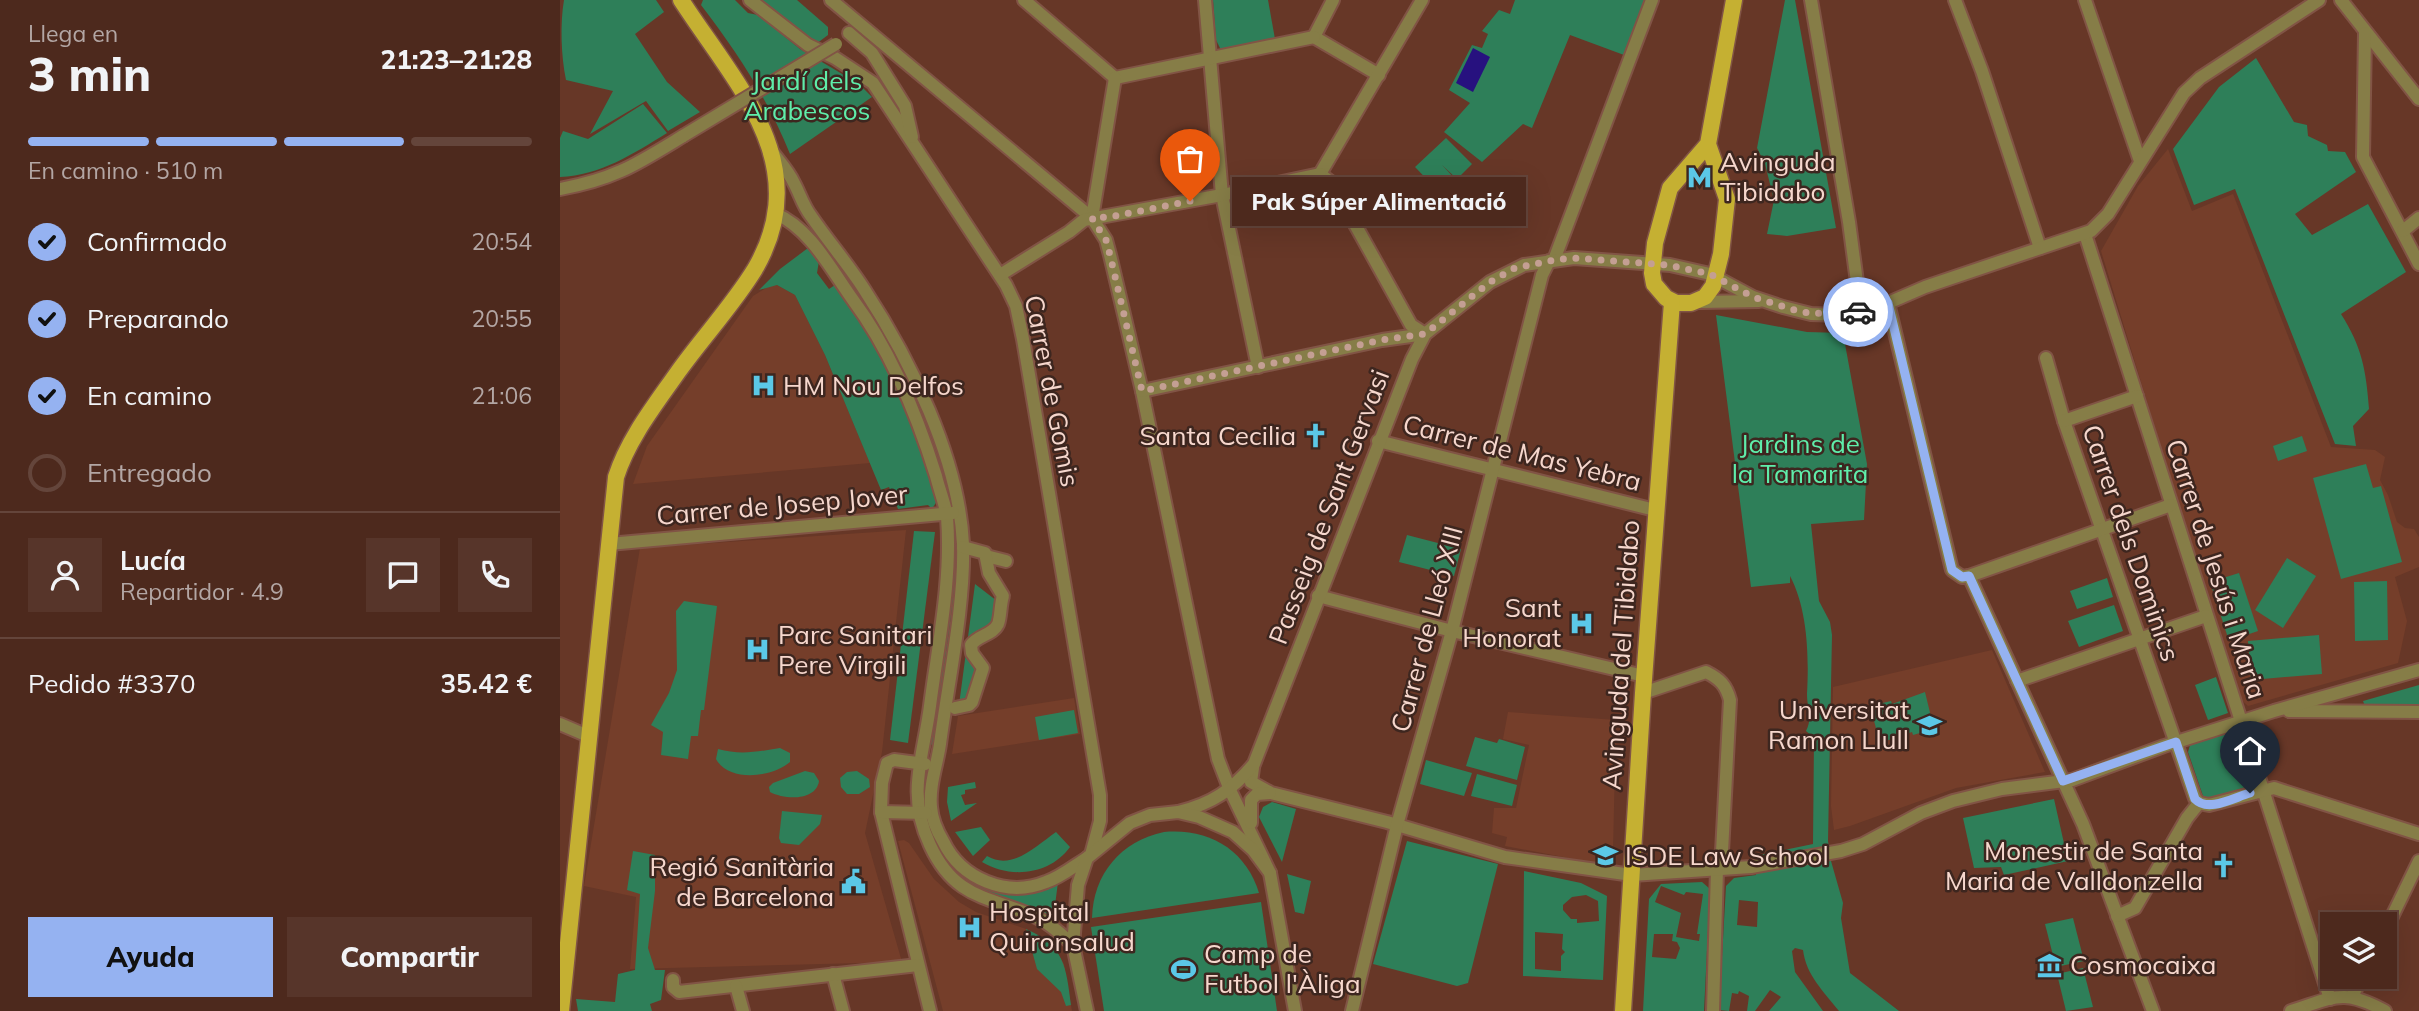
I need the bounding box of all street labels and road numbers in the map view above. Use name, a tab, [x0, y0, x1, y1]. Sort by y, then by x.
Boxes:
street label: Carrer de Gomis	[1018, 292, 1087, 489]
street label: Passeig de Sant Gervasi	[1261, 365, 1396, 649]
street label: Carrer de Mas Yebra	[1399, 407, 1645, 498]
street label: Carrer dels Dominics	[2075, 420, 2187, 666]
street label: Carrer de Jesús i Maria	[2159, 435, 2274, 703]
street label: Carrer de Josep Jover	[655, 477, 909, 532]
street label: Avinguda del Tibidabo	[1595, 519, 1646, 791]
street label: Carrer de Lleó XIII	[1383, 522, 1470, 735]

